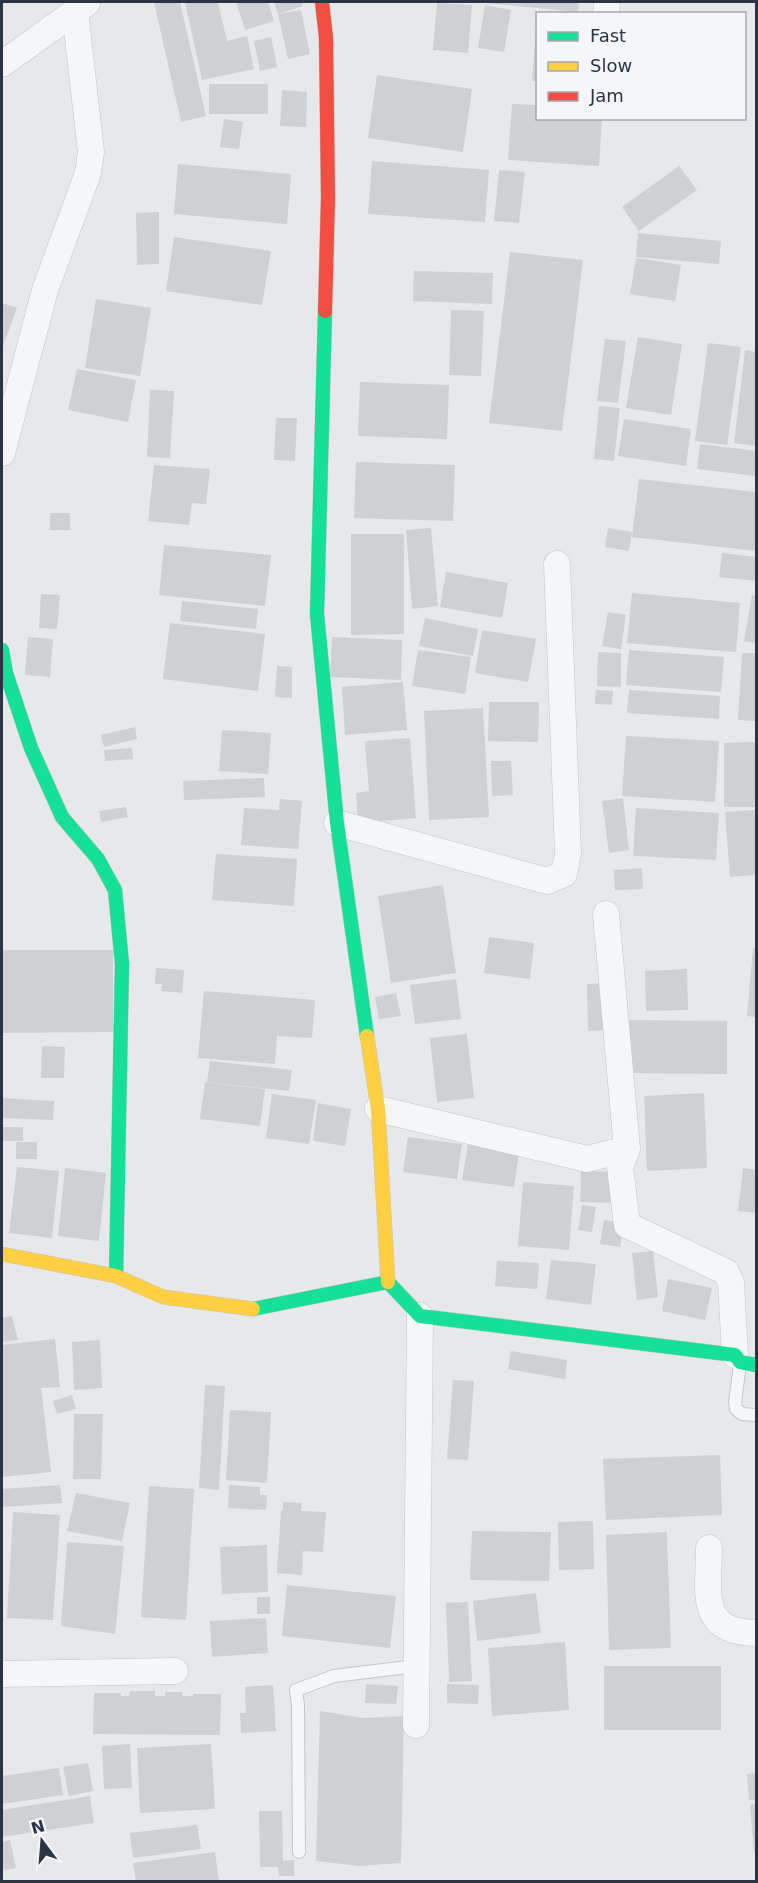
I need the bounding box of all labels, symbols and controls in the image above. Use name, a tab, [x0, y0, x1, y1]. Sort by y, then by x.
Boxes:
legend	[536, 12, 746, 120]
text: Fast	[590, 25, 626, 46]
text: Slow	[590, 55, 632, 76]
text: Jam	[589, 85, 624, 106]
north arrow	[12, 1811, 72, 1871]
text: N	[29, 1816, 47, 1838]

